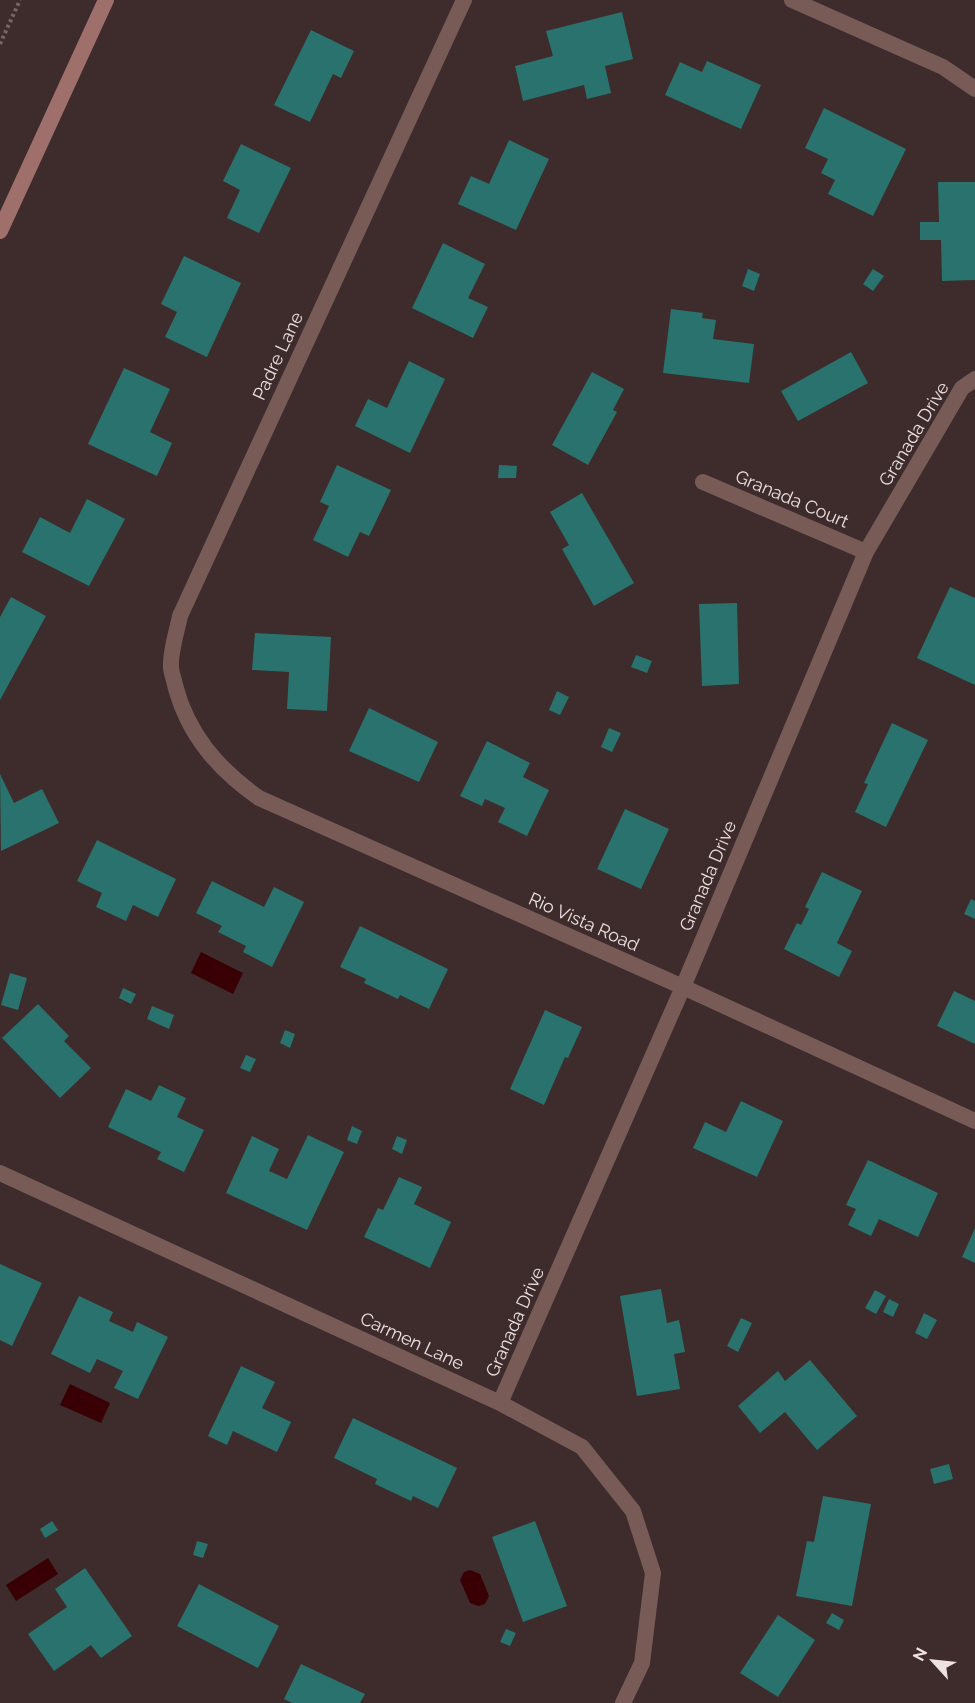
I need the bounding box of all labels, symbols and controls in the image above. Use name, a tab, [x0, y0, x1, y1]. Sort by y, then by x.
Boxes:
street label: Padre Lane	[248, 308, 307, 403]
street label: Granada Drive	[874, 377, 953, 490]
street label: Granada Court	[732, 465, 852, 532]
street label: Granada Drive	[675, 817, 740, 934]
street label: Rio Vista Road	[526, 888, 643, 955]
street label: Granada Drive	[481, 1263, 548, 1380]
street label: Carmen Lane	[357, 1307, 468, 1374]
north arrow	[903, 1631, 963, 1691]
text: N	[909, 1645, 931, 1664]

